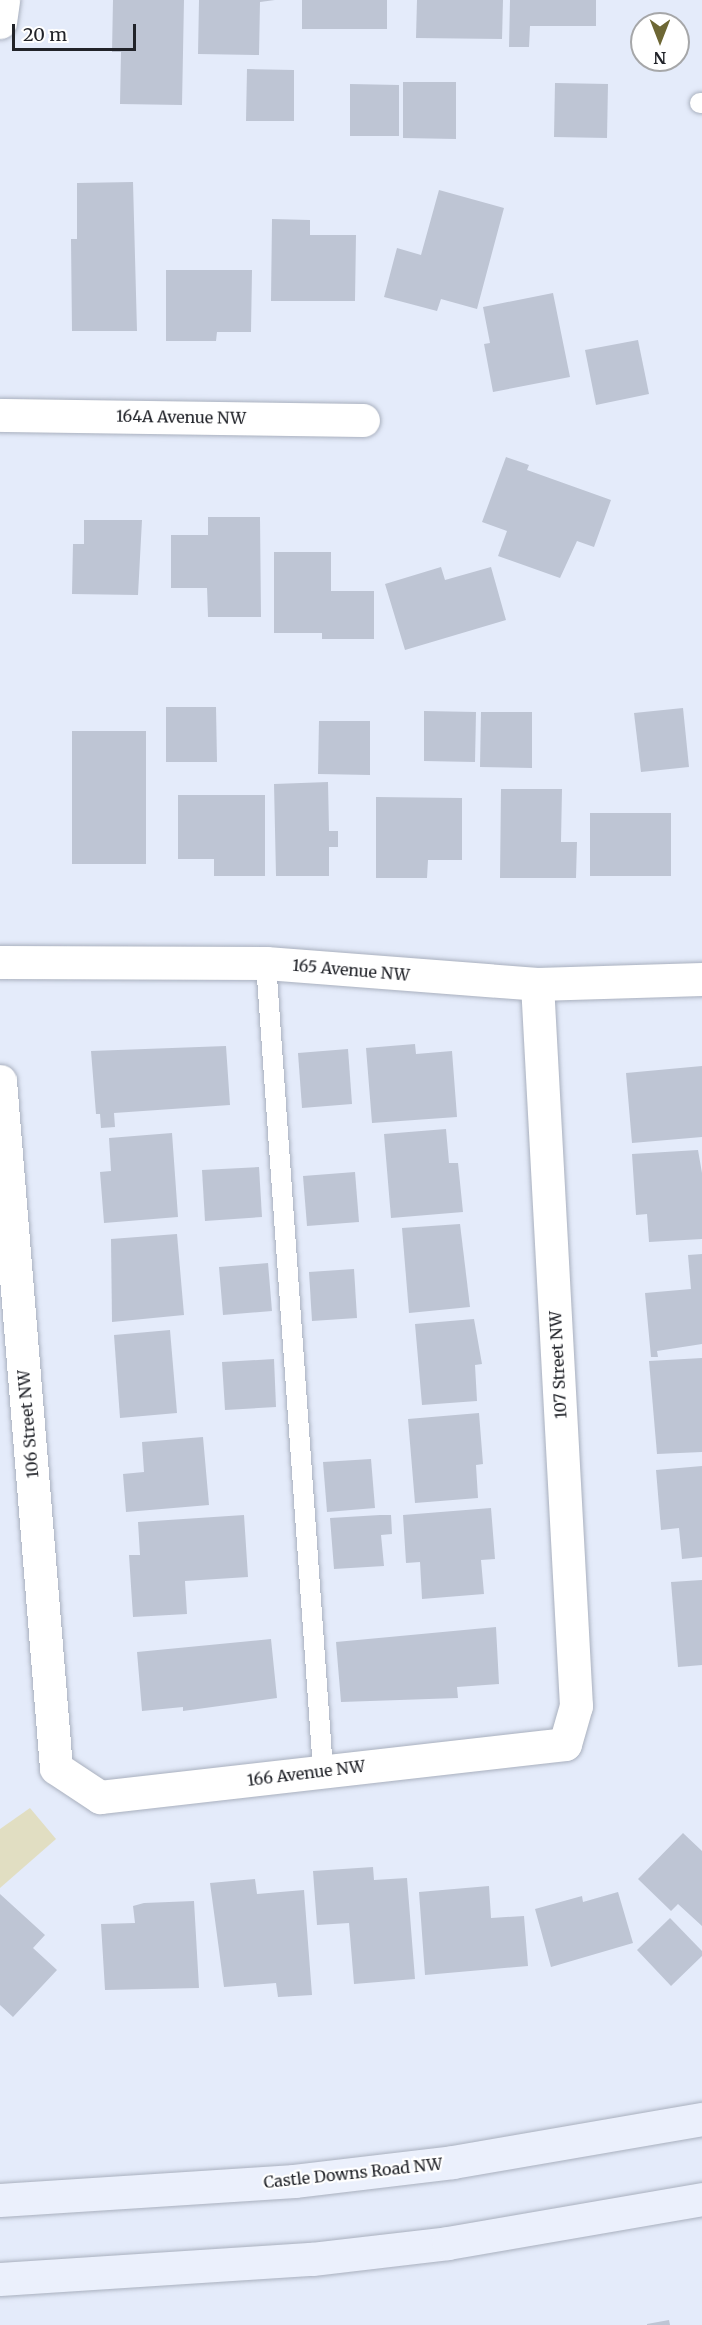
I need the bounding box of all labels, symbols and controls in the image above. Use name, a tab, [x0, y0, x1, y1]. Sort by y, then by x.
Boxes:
scale bar	[15, 12, 140, 50]
north arrow	[630, 12, 690, 72]
text: 20 m	[23, 23, 67, 46]
text: N	[654, 48, 666, 68]
street label: 164A Avenue NW	[116, 406, 246, 428]
street label: 165 Avenue NW	[292, 955, 410, 985]
street label: 107 Street NW	[546, 1311, 570, 1419]
street label: 106 Street NW	[14, 1369, 42, 1479]
street label: 166 Avenue NW	[246, 1756, 366, 1790]
street label: Castle Downs Road NW	[263, 2154, 443, 2192]

